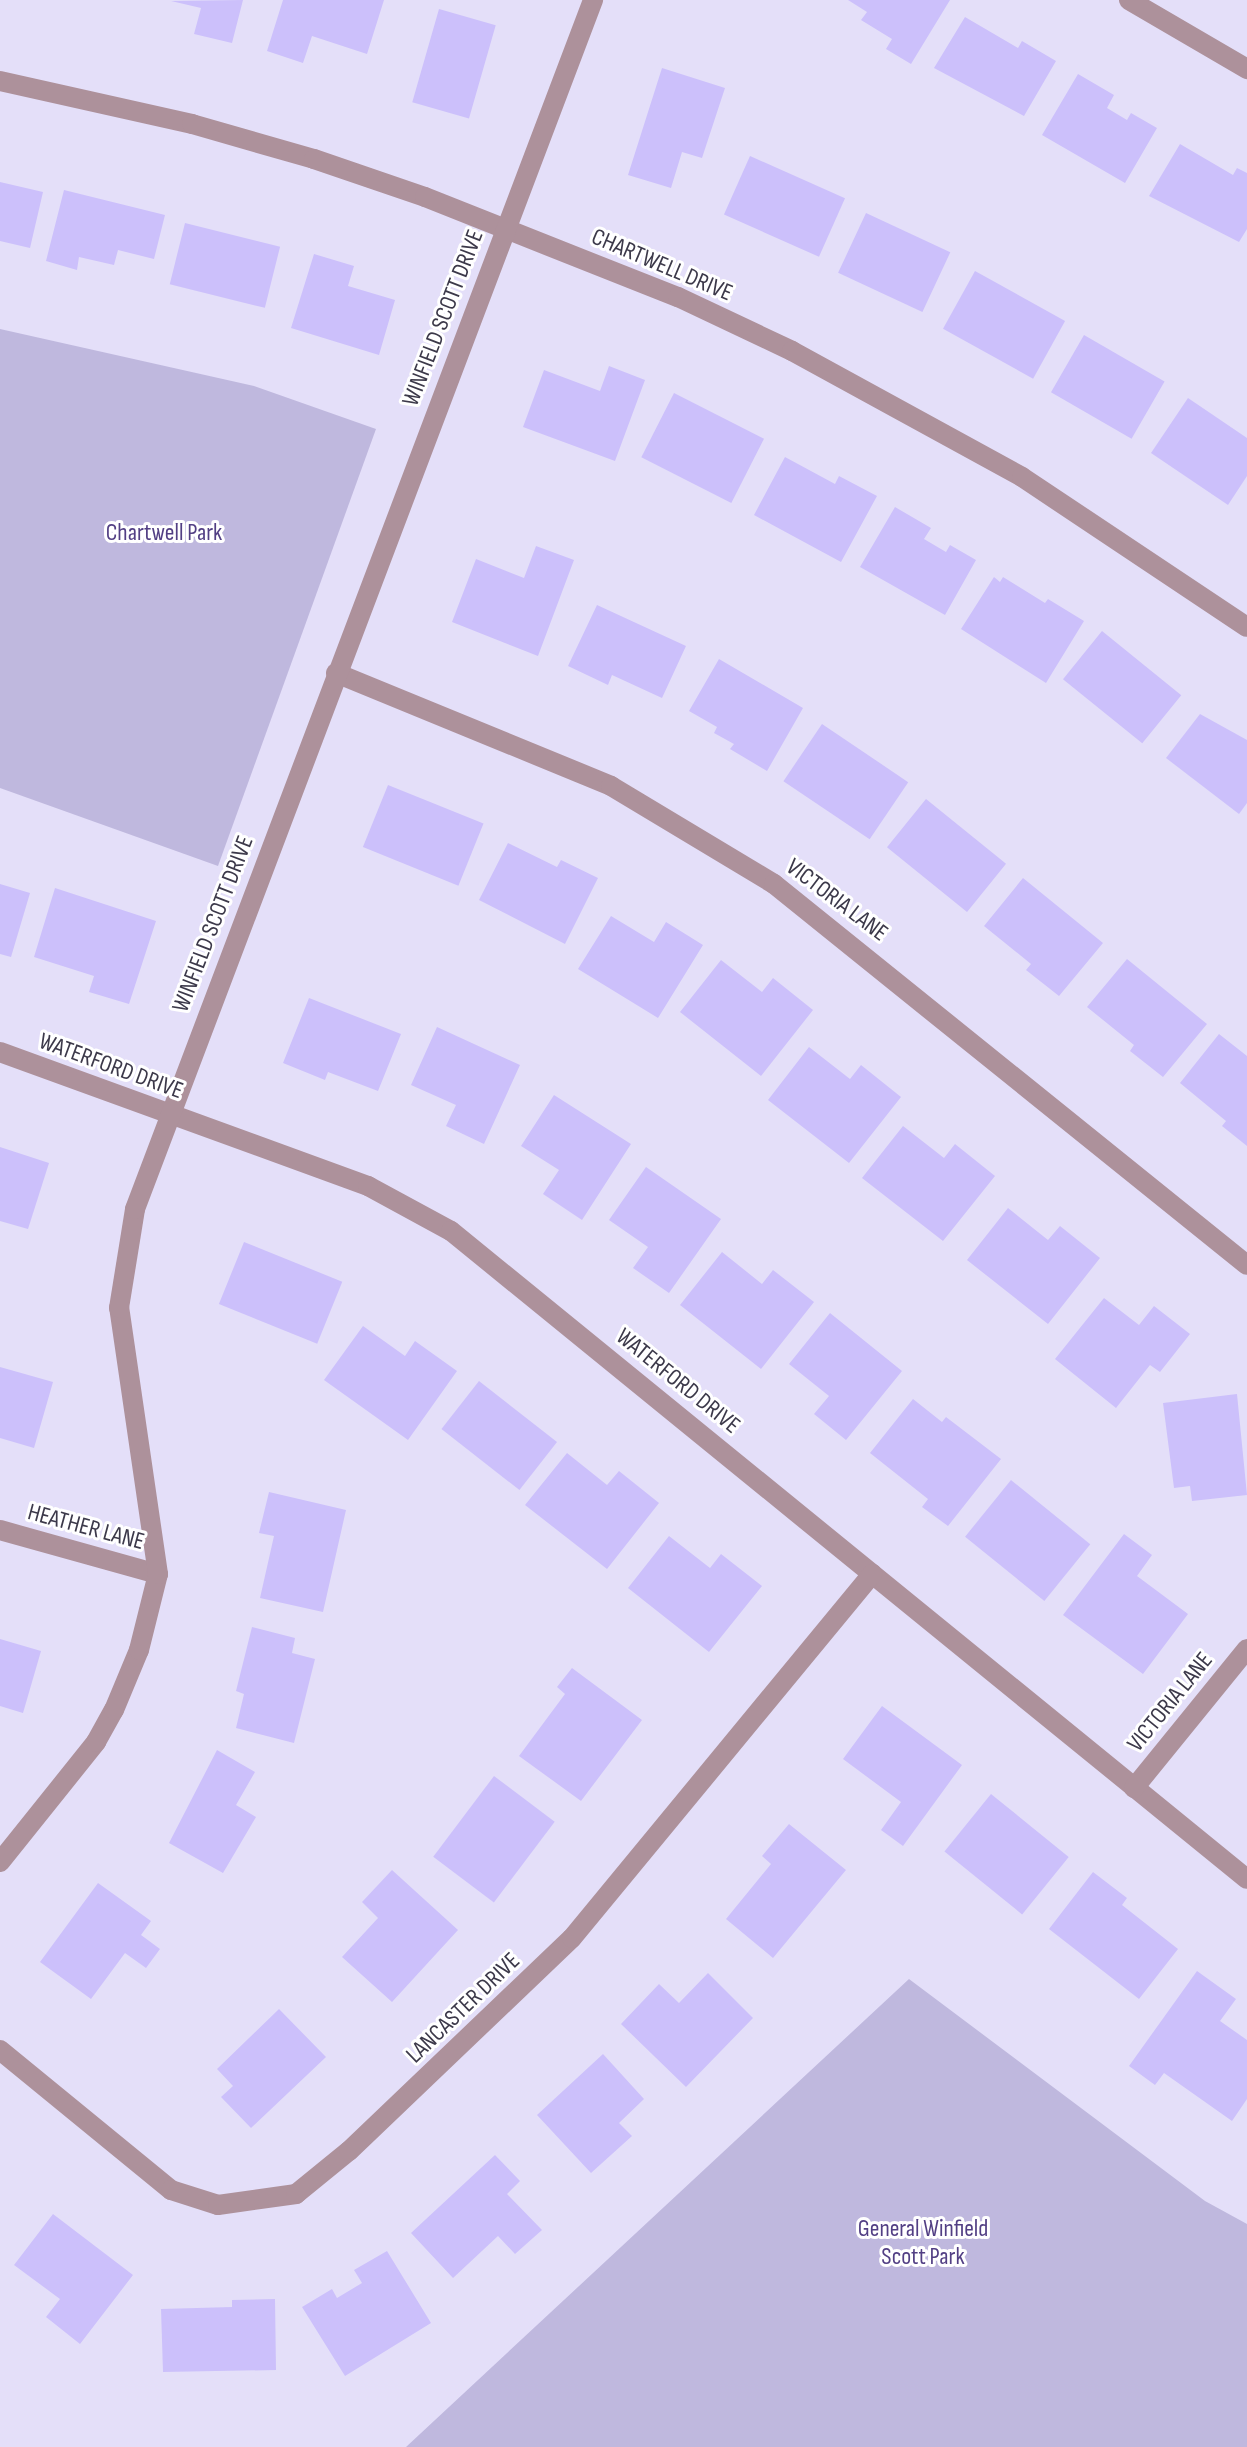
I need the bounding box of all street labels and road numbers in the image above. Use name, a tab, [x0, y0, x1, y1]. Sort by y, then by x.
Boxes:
street label: CHARTWELL DRIVE	[587, 222, 737, 308]
street label: WINFIELD SCOTT DRIVE	[396, 226, 490, 410]
street label: WINFIELD SCOTT DRIVE	[166, 832, 260, 1016]
street label: VICTORIA LANE	[780, 852, 894, 948]
street label: WATERFORD DRIVE	[35, 1027, 187, 1105]
street label: WATERFORD DRIVE	[610, 1322, 746, 1440]
street label: HEATHER LANE	[25, 1498, 147, 1556]
street label: VICTORIA LANE	[1121, 1646, 1219, 1758]
street label: LANCASTER DRIVE	[400, 1947, 526, 2069]

